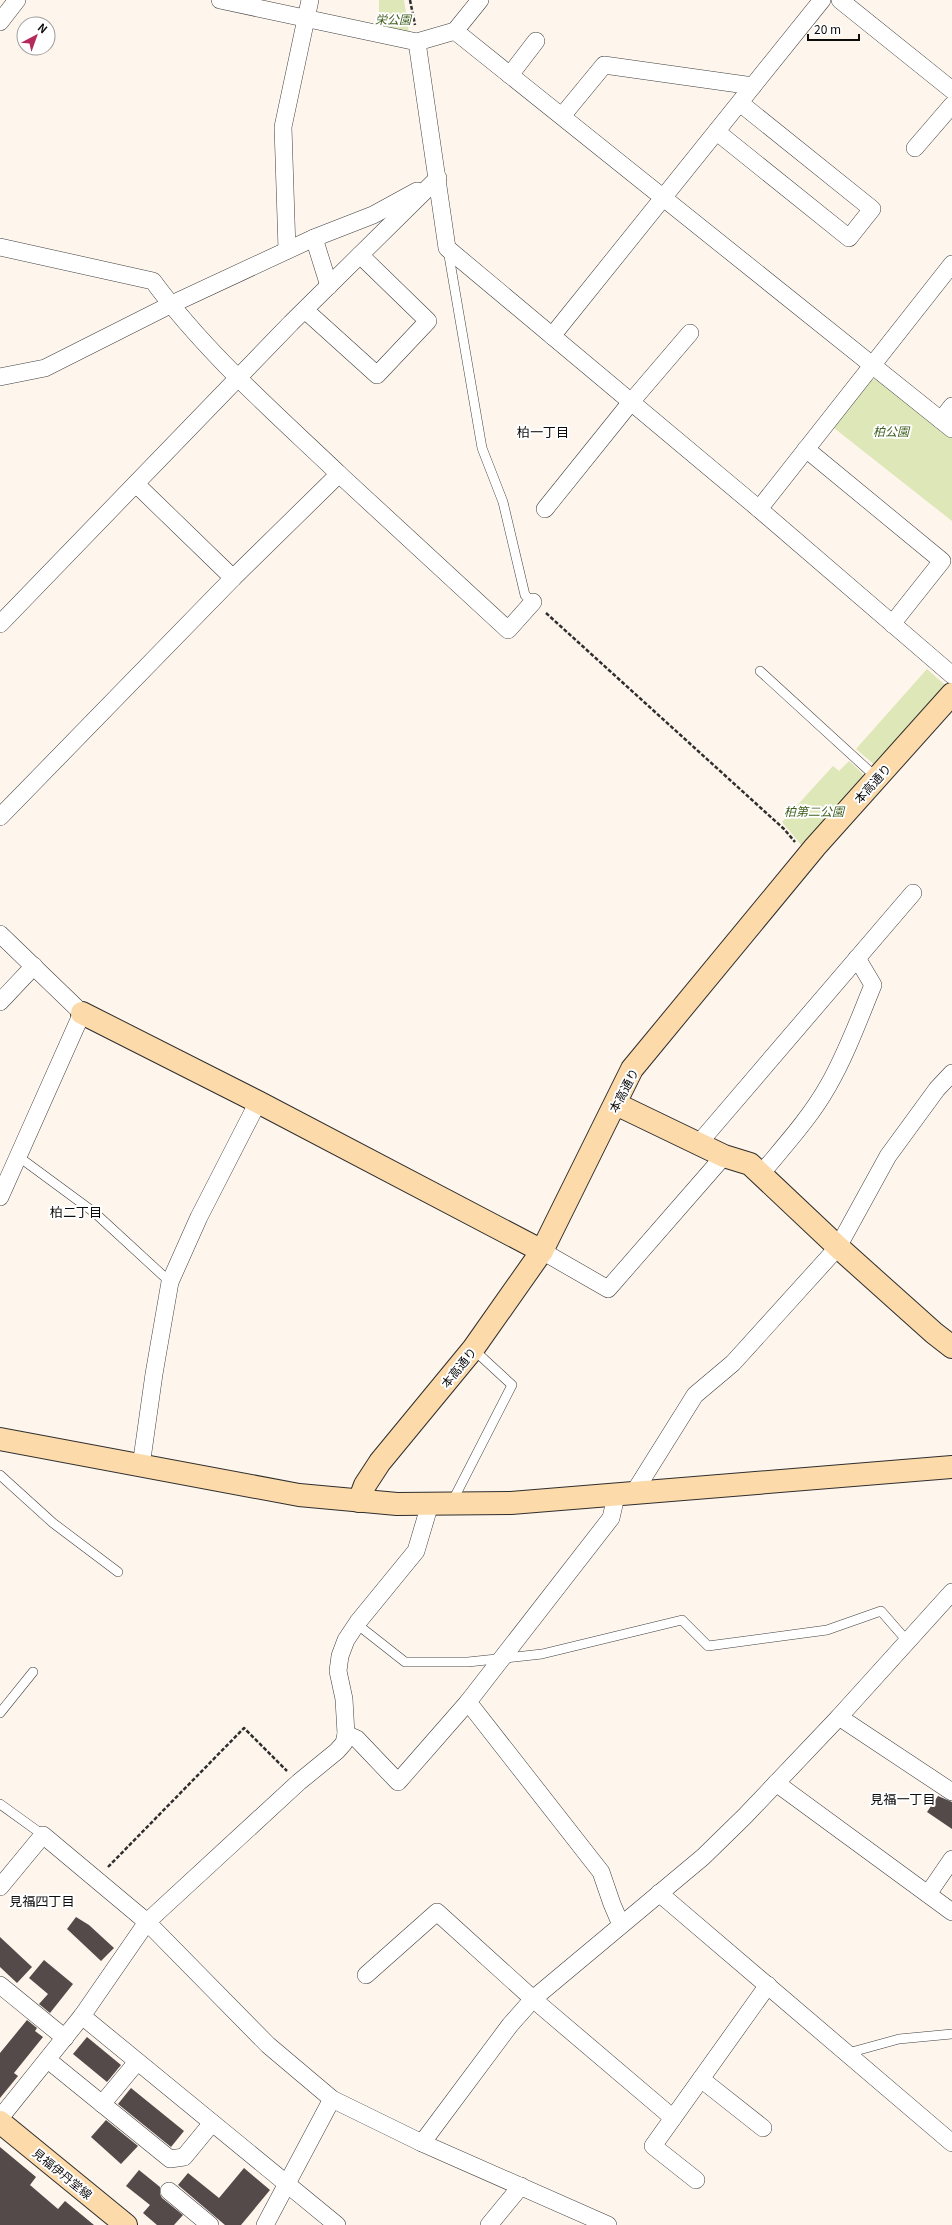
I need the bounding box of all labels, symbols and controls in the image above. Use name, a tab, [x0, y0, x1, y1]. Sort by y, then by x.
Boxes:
park label: 栄公園	[375, 10, 413, 27]
north arrow	[16, 16, 56, 56]
scale bar	[808, 16, 859, 42]
text: N	[35, 19, 52, 36]
text: 20 m	[814, 20, 841, 37]
district label: 柏一丁目	[517, 422, 569, 441]
park label: 柏公園	[873, 422, 911, 439]
street label: 本高通り	[850, 759, 894, 807]
park label: 柏第二公園	[784, 802, 846, 819]
street label: 本高通り	[604, 1065, 642, 1115]
district label: 柏二丁目	[50, 1202, 102, 1221]
street label: 本高通り	[436, 1343, 480, 1391]
district label: 見福一丁目	[870, 1789, 936, 1808]
district label: 見福四丁目	[9, 1891, 75, 1910]
street label: 見福伊丹堂線	[30, 2144, 96, 2202]

